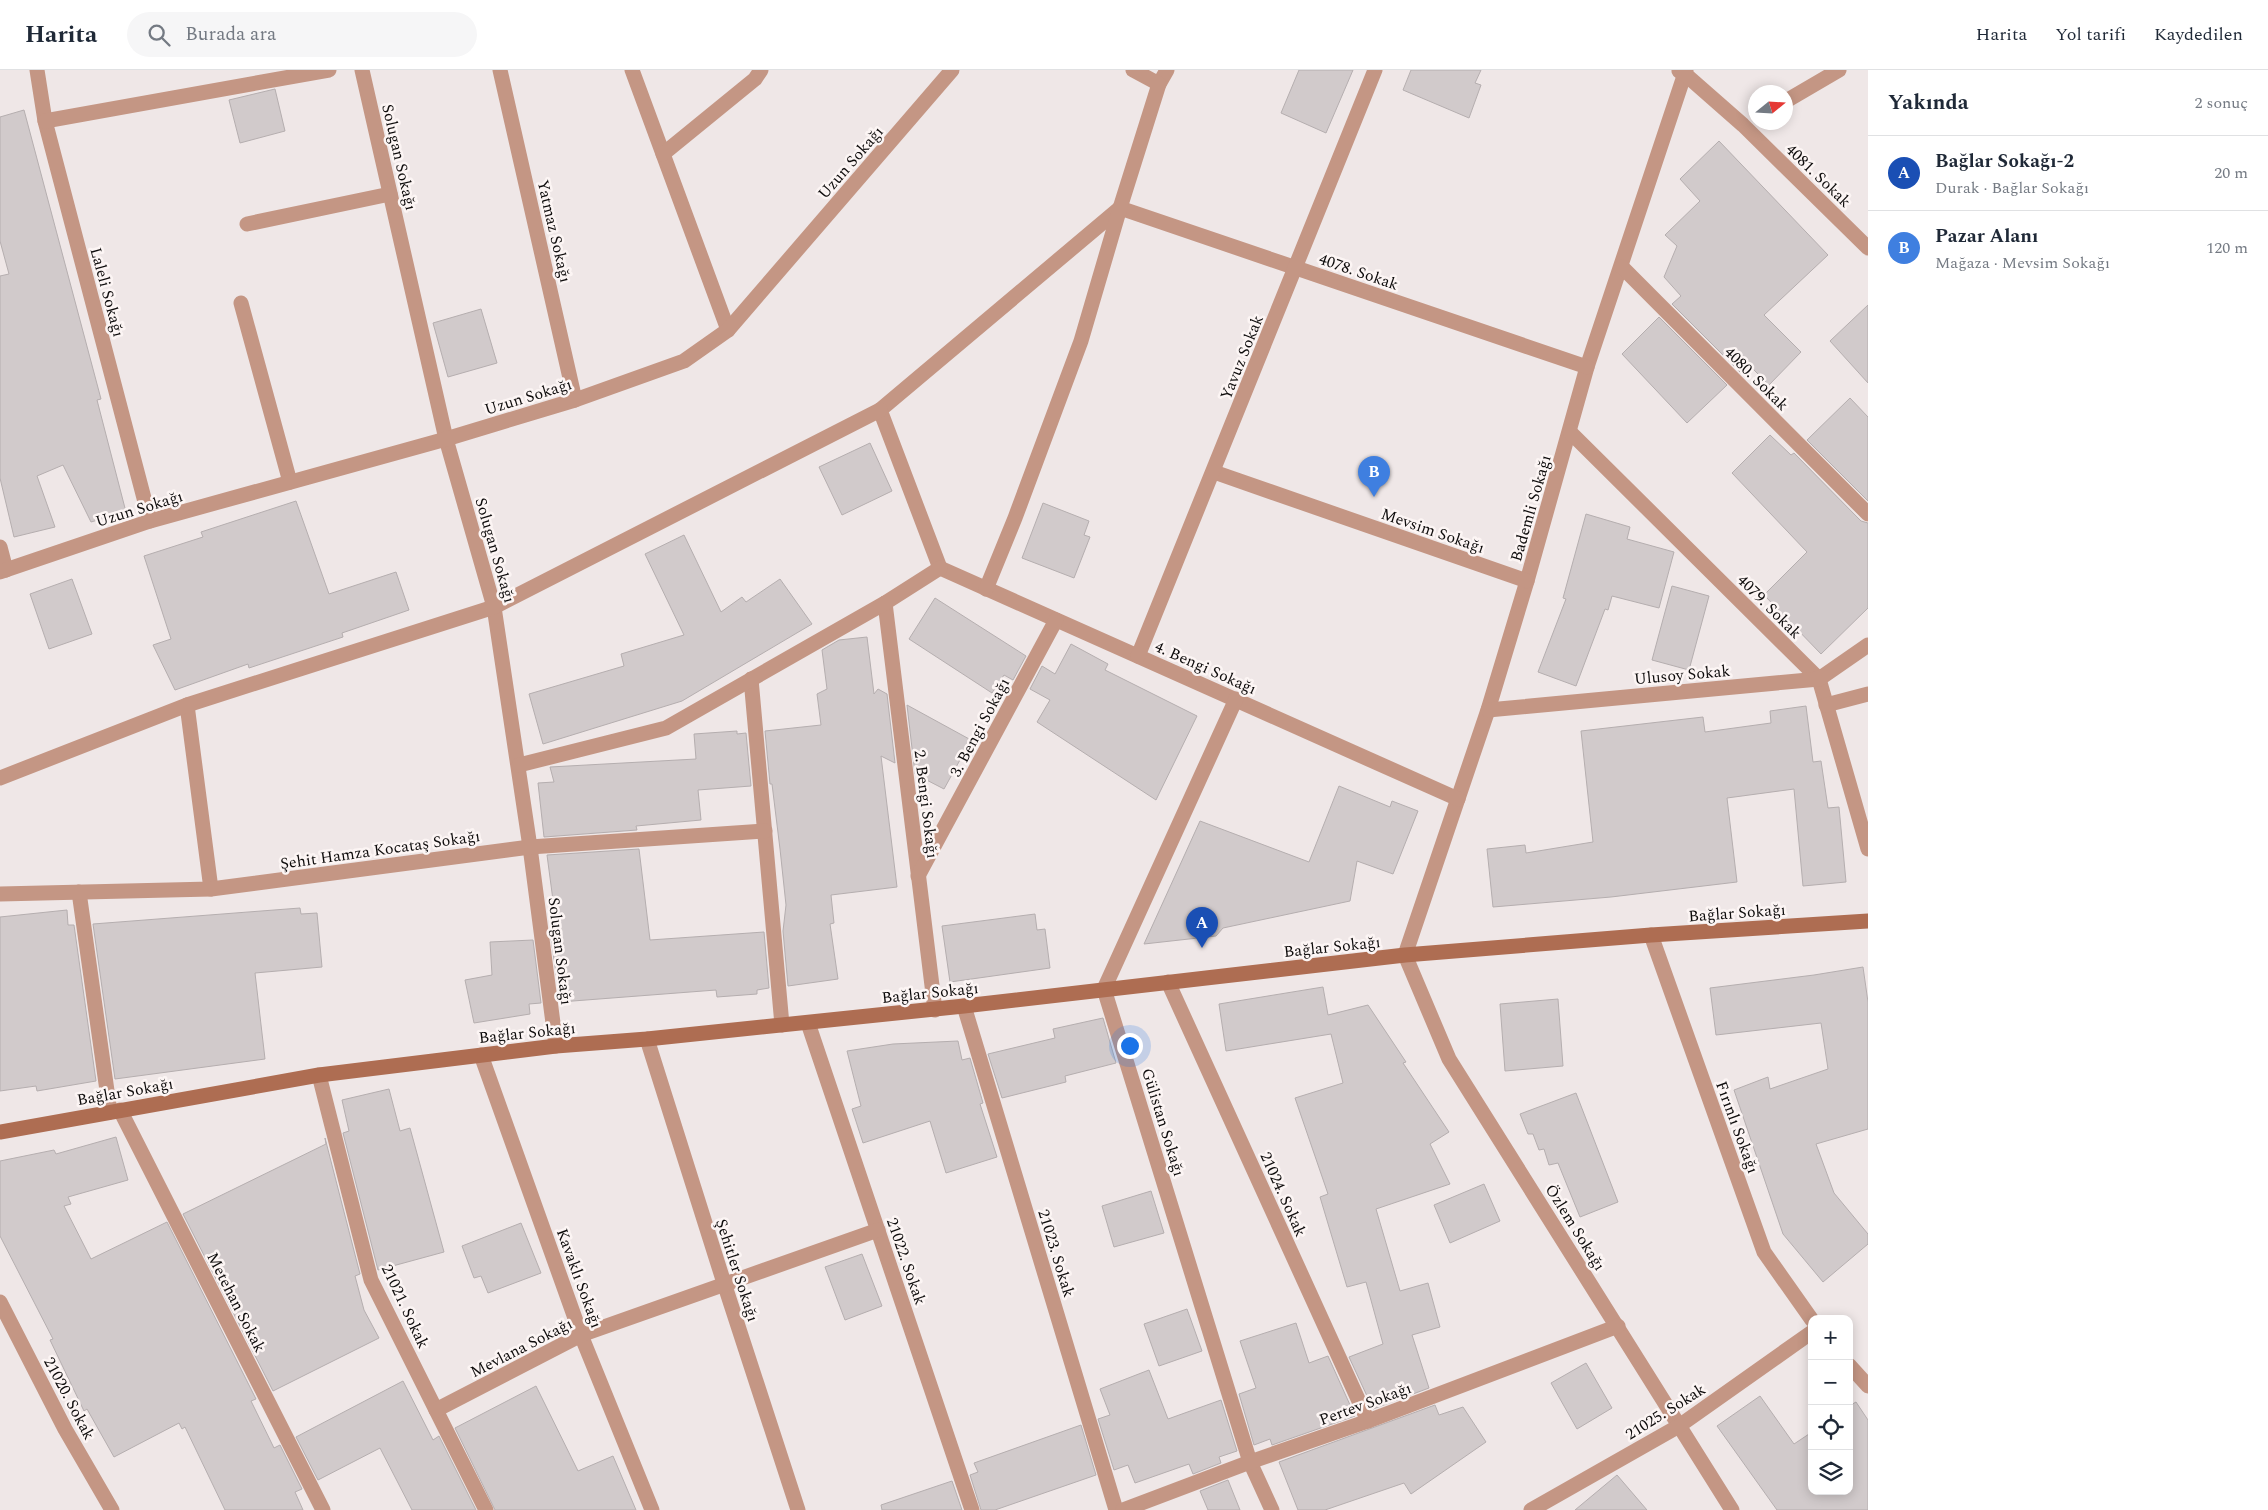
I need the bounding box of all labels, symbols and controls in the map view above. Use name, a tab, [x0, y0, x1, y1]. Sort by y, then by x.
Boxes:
search box	[127, 12, 477, 57]
text: Harita	[25, 17, 97, 53]
text: Burada ara	[185, 20, 276, 49]
icon: search	[145, 21, 173, 49]
text: Harita	[1976, 21, 2027, 48]
text: Yol tarifi	[2055, 21, 2126, 48]
text: Kaydedilen	[2154, 21, 2243, 48]
north arrow	[1748, 85, 1793, 130]
text: Yakında	[1888, 87, 1969, 119]
text: 2 sonuç	[2194, 91, 2248, 115]
street label: Solugan Sokağı	[375, 102, 423, 213]
street label: Uzun Sokağı	[812, 121, 889, 205]
street label: 4081. Sokak	[1780, 138, 1856, 213]
text: Bağlar Sokağı-2	[1935, 147, 2074, 176]
text: A	[1898, 161, 1910, 185]
text: 20 m	[2214, 161, 2248, 185]
text: Durak · Bağlar Sokağı	[1935, 176, 2089, 200]
street label: Yatmaz Sokağı	[531, 178, 577, 285]
text: Pazar Alanı	[1935, 222, 2038, 251]
text: B	[1898, 236, 1910, 260]
text: 120 m	[2206, 236, 2248, 260]
street label: Laleli Sokağı	[84, 245, 130, 340]
street label: 4078. Sokak	[1316, 247, 1402, 297]
text: Mağaza · Mevsim Sokağı	[1935, 251, 2110, 275]
street label: Yavuz Sokak	[1214, 311, 1270, 403]
street label: 4080. Sokak	[1719, 341, 1794, 417]
street label: Uzun Sokağı	[482, 372, 575, 422]
street label: Bademli Sokağı	[1504, 452, 1558, 565]
pin: B	[1358, 456, 1390, 497]
street label: Uzun Sokağı	[93, 484, 186, 534]
street label: Solugan Sokağı	[469, 495, 522, 606]
street label: Mevsim Sokağı	[1378, 502, 1488, 560]
street label: 4079. Sokak	[1732, 569, 1807, 645]
street label: 4. Bengi Sokağı	[1151, 635, 1260, 701]
street label: Ulusoy Sokak	[1633, 659, 1731, 691]
street label: 3. Bengi Sokağı	[944, 674, 1016, 781]
street label: 2. Bengi Sokağı	[907, 749, 945, 860]
street label: Şehit Hamza Kocataş Sokağı	[279, 824, 482, 876]
street label: Solugan Sokağı	[541, 896, 579, 1006]
street label: Bağlar Sokağı	[1688, 898, 1786, 928]
pin: A	[1186, 907, 1218, 948]
street label: Bağlar Sokağı	[1282, 930, 1382, 964]
street label: Bağlar Sokağı	[880, 976, 980, 1010]
street label: Bağlar Sokağı	[477, 1016, 577, 1050]
your location	[1117, 1033, 1143, 1059]
street label: Gülistan Sokağı	[1135, 1065, 1191, 1179]
street label: Bağlar Sokağı	[75, 1072, 175, 1112]
street label: Fırınlı Sokağı	[1709, 1078, 1765, 1177]
street label: 21024. Sokak	[1254, 1148, 1313, 1241]
street label: Özlem Sokağı	[1539, 1179, 1611, 1276]
street label: 21023. Sokak	[1031, 1206, 1081, 1300]
street label: 21022. Sokak	[880, 1214, 932, 1308]
street label: Şehitler Sokağı	[709, 1216, 765, 1325]
street label: Kavaklı Sokağı	[550, 1225, 608, 1332]
street label: Metehan Sokak	[201, 1248, 272, 1357]
street label: 21021. Sokak	[375, 1260, 435, 1353]
street label: Mevlana Sokağı	[466, 1312, 577, 1384]
map controls	[1808, 1315, 1853, 1495]
button: +	[1808, 1315, 1853, 1360]
street label: 21020. Sokak	[37, 1353, 101, 1444]
button: −	[1808, 1360, 1853, 1405]
street label: Pertev Sokağı	[1316, 1376, 1415, 1432]
street label: 21025. Sokak	[1621, 1378, 1710, 1446]
button: locate	[1808, 1405, 1853, 1450]
button: layers	[1808, 1450, 1853, 1495]

